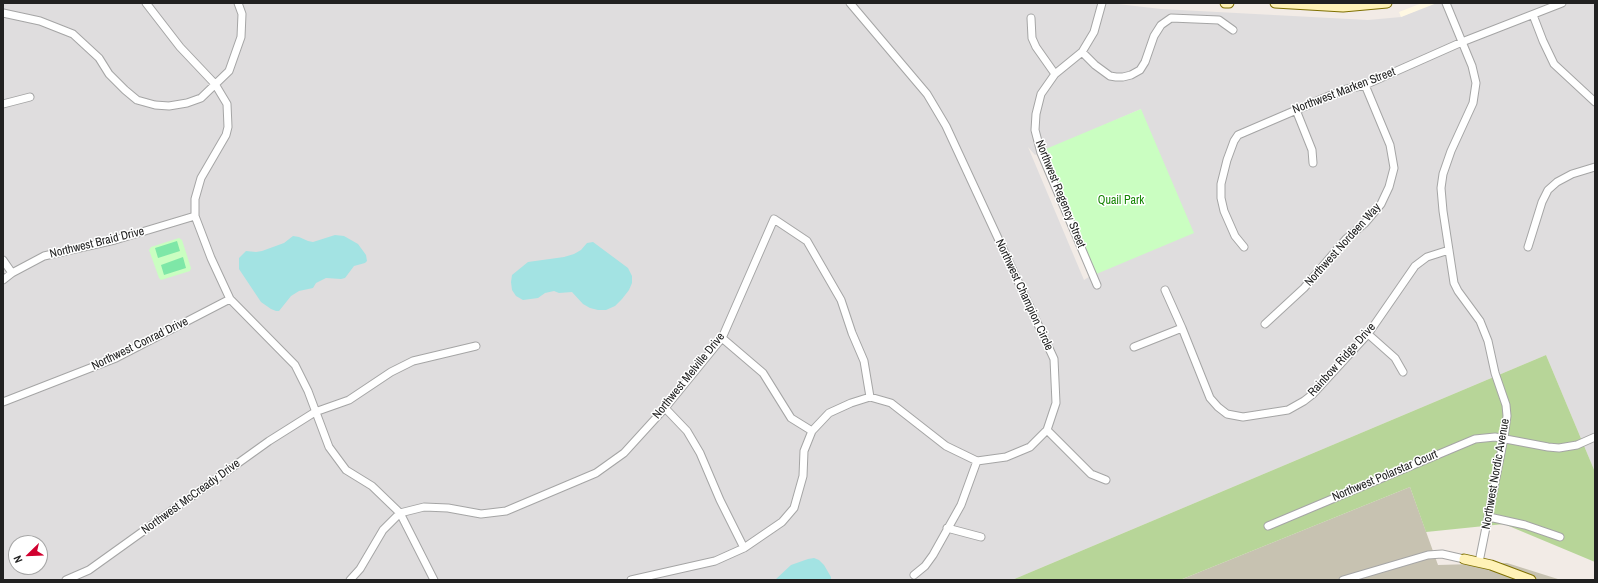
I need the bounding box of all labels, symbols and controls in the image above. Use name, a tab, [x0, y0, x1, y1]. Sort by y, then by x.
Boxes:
street label: Northwest Marken Street	[1291, 65, 1397, 117]
street label: Northwest Regency Street	[1032, 138, 1088, 250]
park label: Quail Park	[1098, 194, 1144, 208]
street label: Northwest Nordeen Way	[1302, 200, 1384, 290]
street label: Northwest Braid Drive	[48, 224, 146, 262]
street label: Northwest Champion Circle	[992, 237, 1056, 353]
street label: Northwest Conrad Drive	[89, 314, 191, 374]
street label: Rainbow Ridge Drive	[1305, 320, 1379, 400]
street label: Northwest Melville Drive	[650, 330, 728, 422]
street label: Northwest Nordic Avenue	[1479, 418, 1513, 530]
street label: Northwest Polarstar Court	[1330, 447, 1440, 505]
street label: Northwest McCready Drive	[139, 456, 243, 538]
north arrow	[8, 535, 48, 575]
text: N	[10, 554, 26, 565]

